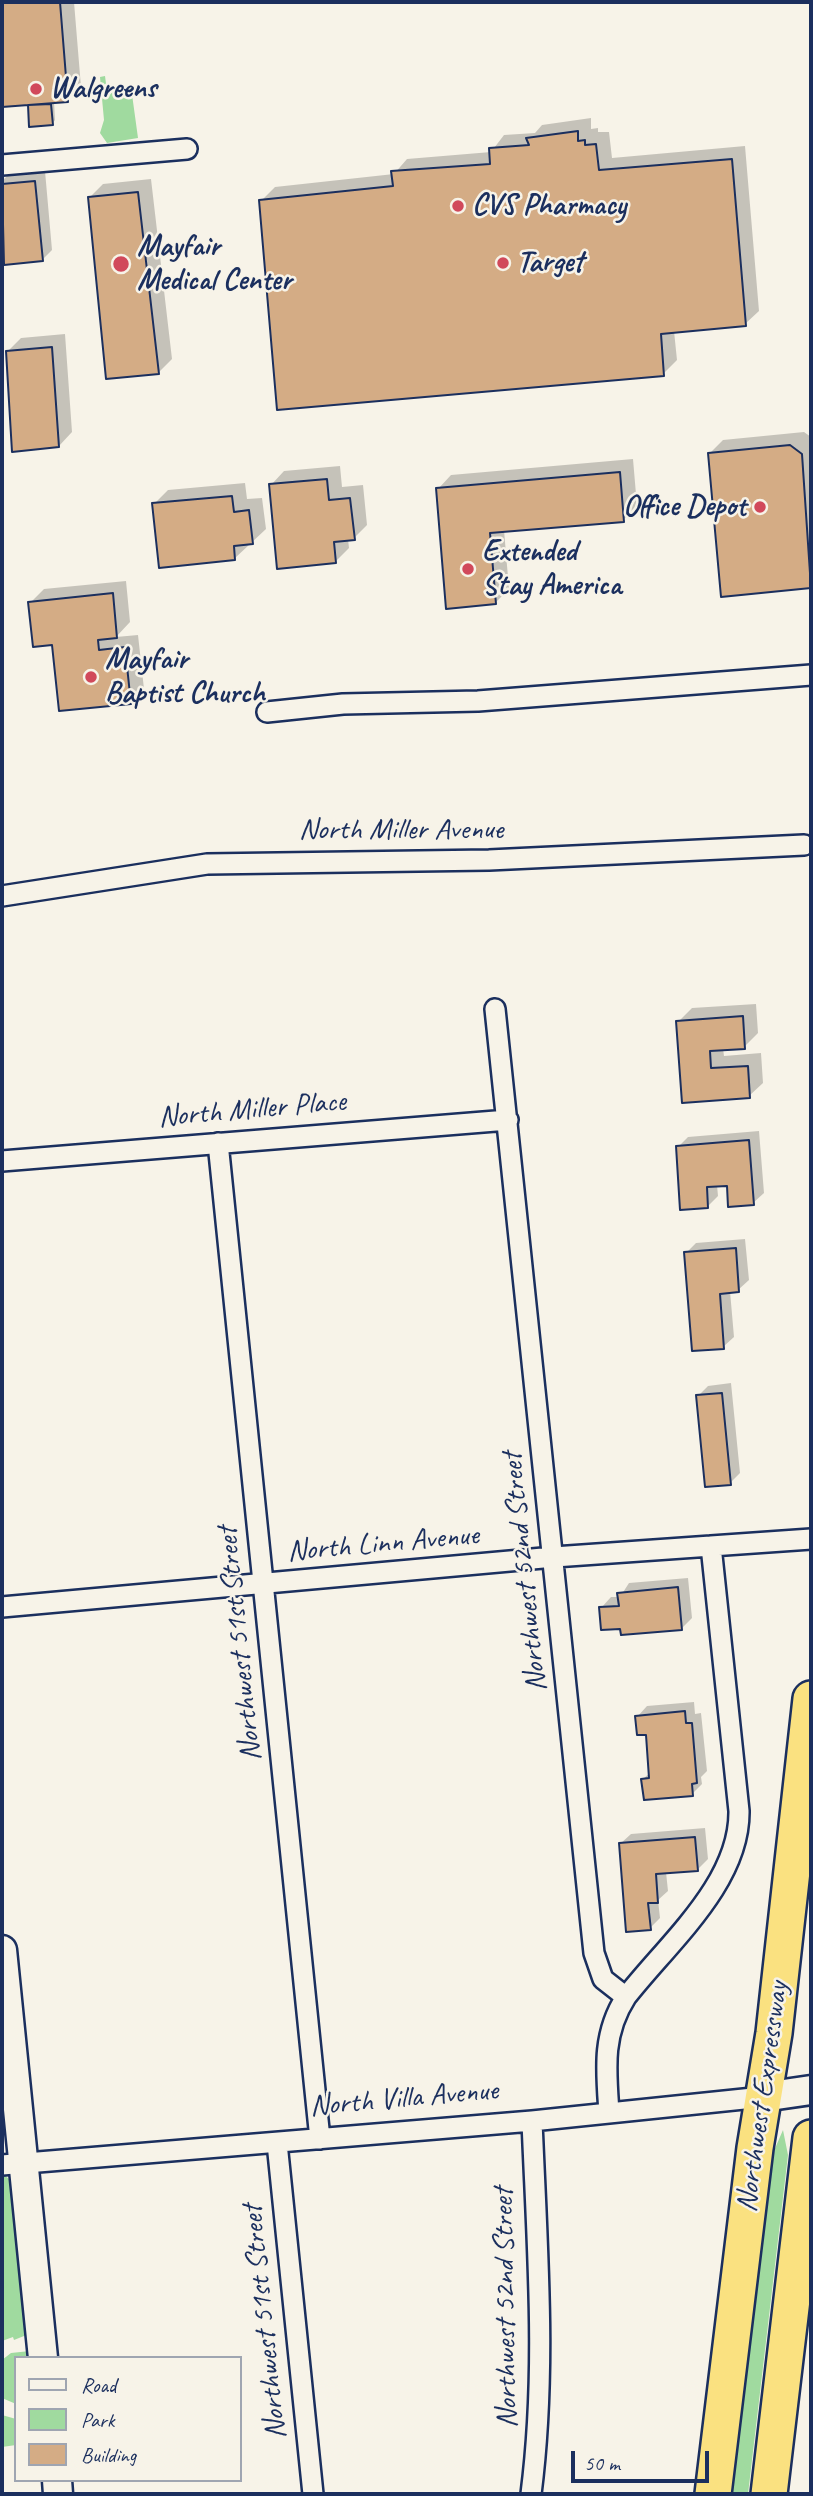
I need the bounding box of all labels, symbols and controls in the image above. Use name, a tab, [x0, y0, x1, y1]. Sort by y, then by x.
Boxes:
place label: Walgreens	[50, 71, 156, 107]
marker: Walgreens	[28, 81, 44, 97]
place label: CVS Pharmacy	[472, 188, 626, 224]
marker: CVS Pharmacy	[450, 198, 466, 214]
place label: Mayfair Medical Center	[137, 229, 292, 300]
place label: Target	[517, 245, 583, 281]
marker: Mayfair Medical Center	[111, 254, 131, 274]
marker: Target	[495, 255, 511, 271]
place label: Office Depot	[623, 489, 746, 525]
marker: Office Depot	[752, 499, 768, 515]
place label: Extended Stay America	[482, 534, 621, 604]
marker: Extended Stay America	[460, 561, 476, 577]
place label: Mayfair Baptist Church	[105, 642, 265, 712]
marker: Mayfair Baptist Church	[83, 669, 99, 685]
street label: North Miller Avenue	[299, 812, 503, 848]
street label: North Miller Place	[157, 1084, 347, 1136]
street label: Northwest 52nd Street	[495, 1451, 555, 1693]
street label: North Linn Avenue	[286, 1518, 480, 1570]
street label: Northwest 51st Street	[210, 1525, 270, 1763]
street label: Northwest Expressway	[729, 1980, 797, 2214]
street label: North Villa Avenue	[308, 2073, 500, 2125]
street label: Northwest 52nd Street	[486, 2187, 526, 2429]
street label: Northwest 51st Street	[235, 2203, 295, 2441]
legend	[14, 2356, 242, 2482]
text: Road	[81, 2372, 116, 2398]
text: Park	[81, 2407, 114, 2433]
scale bar	[575, 2436, 713, 2480]
text: Building	[81, 2442, 136, 2468]
text: 50 m	[584, 2450, 620, 2476]

